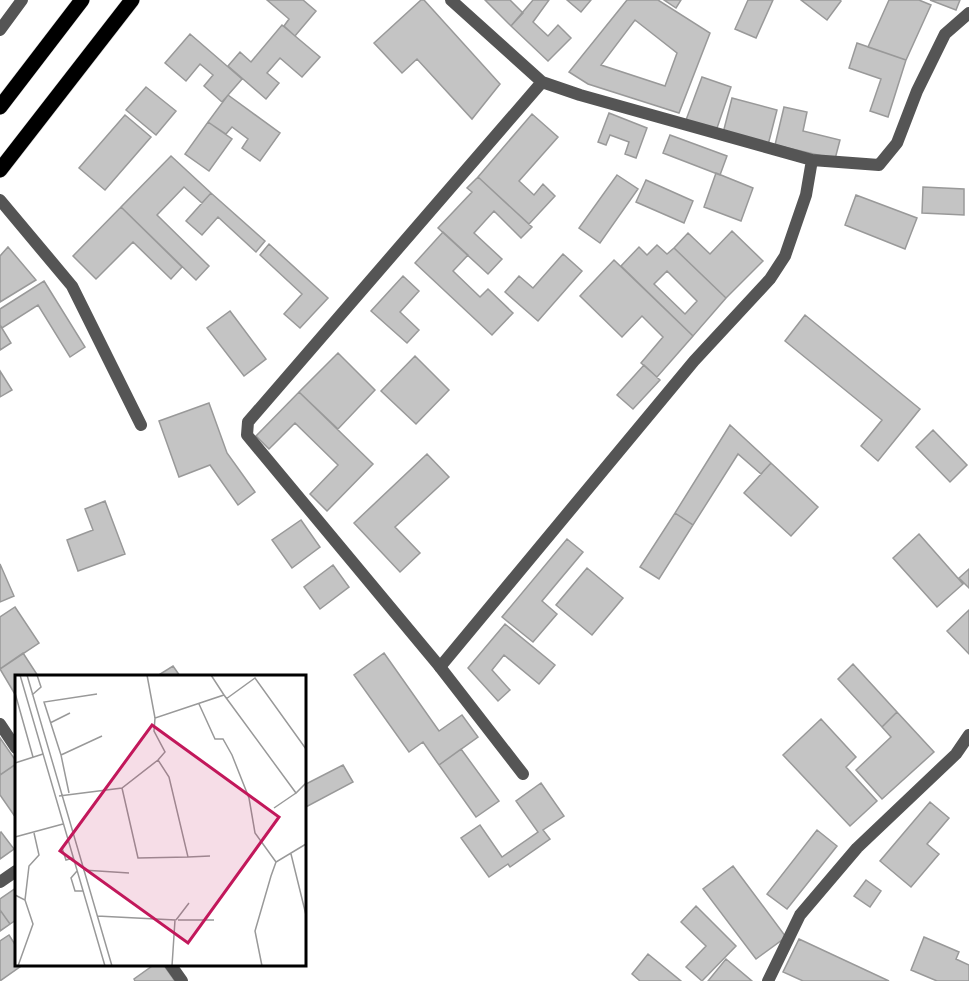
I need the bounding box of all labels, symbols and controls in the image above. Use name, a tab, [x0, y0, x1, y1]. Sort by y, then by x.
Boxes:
inset map	[15, 675, 306, 966]

